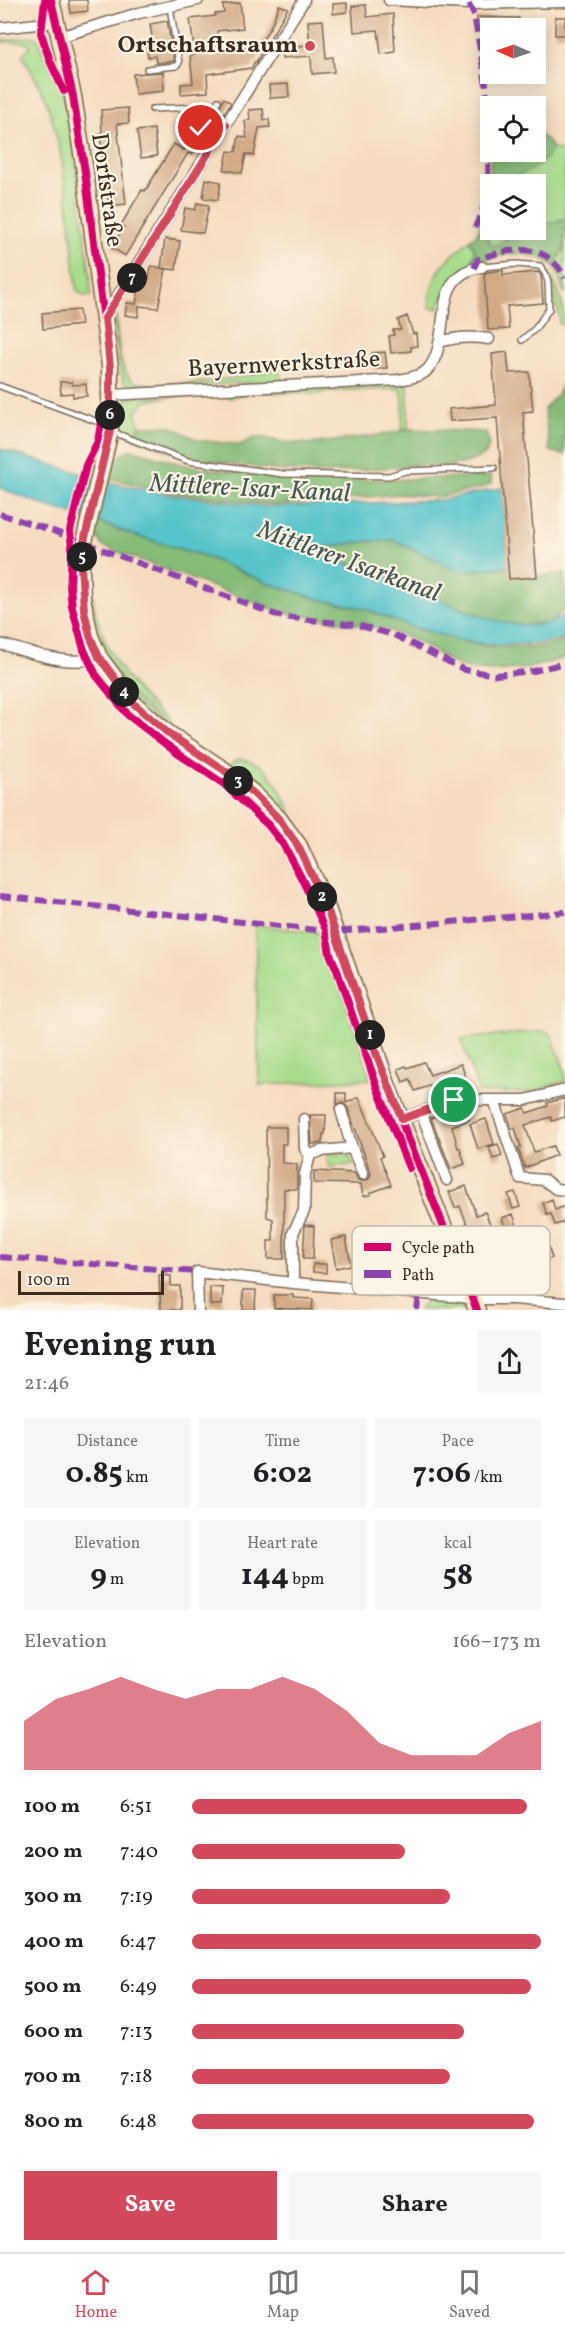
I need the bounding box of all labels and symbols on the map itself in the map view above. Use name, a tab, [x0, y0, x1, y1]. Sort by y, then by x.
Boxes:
north arrow	[480, 18, 546, 84]
place label: Ortschaftsraum	[117, 29, 298, 63]
marker: Ortschaftsraum	[303, 39, 317, 53]
pin	[175, 102, 226, 153]
street label: Dorfstraße	[81, 131, 131, 249]
pin: 7	[117, 263, 147, 293]
street label: Bayernwerkstraße	[187, 343, 381, 387]
pin: 6	[95, 400, 125, 430]
water label: Mittlere-Isar-Kanal	[148, 466, 352, 512]
water label: Mittlerer Isarkanal	[252, 512, 446, 612]
pin: 5	[67, 542, 97, 572]
pin: 4	[109, 677, 139, 707]
pin: 3	[223, 766, 253, 796]
pin: 2	[307, 882, 337, 912]
pin: 1	[355, 1020, 385, 1050]
pin	[428, 1074, 479, 1125]
legend	[352, 1226, 550, 1295]
text: Cycle path	[402, 1238, 475, 1260]
text: Path	[402, 1265, 434, 1287]
scale bar	[18, 1268, 164, 1296]

